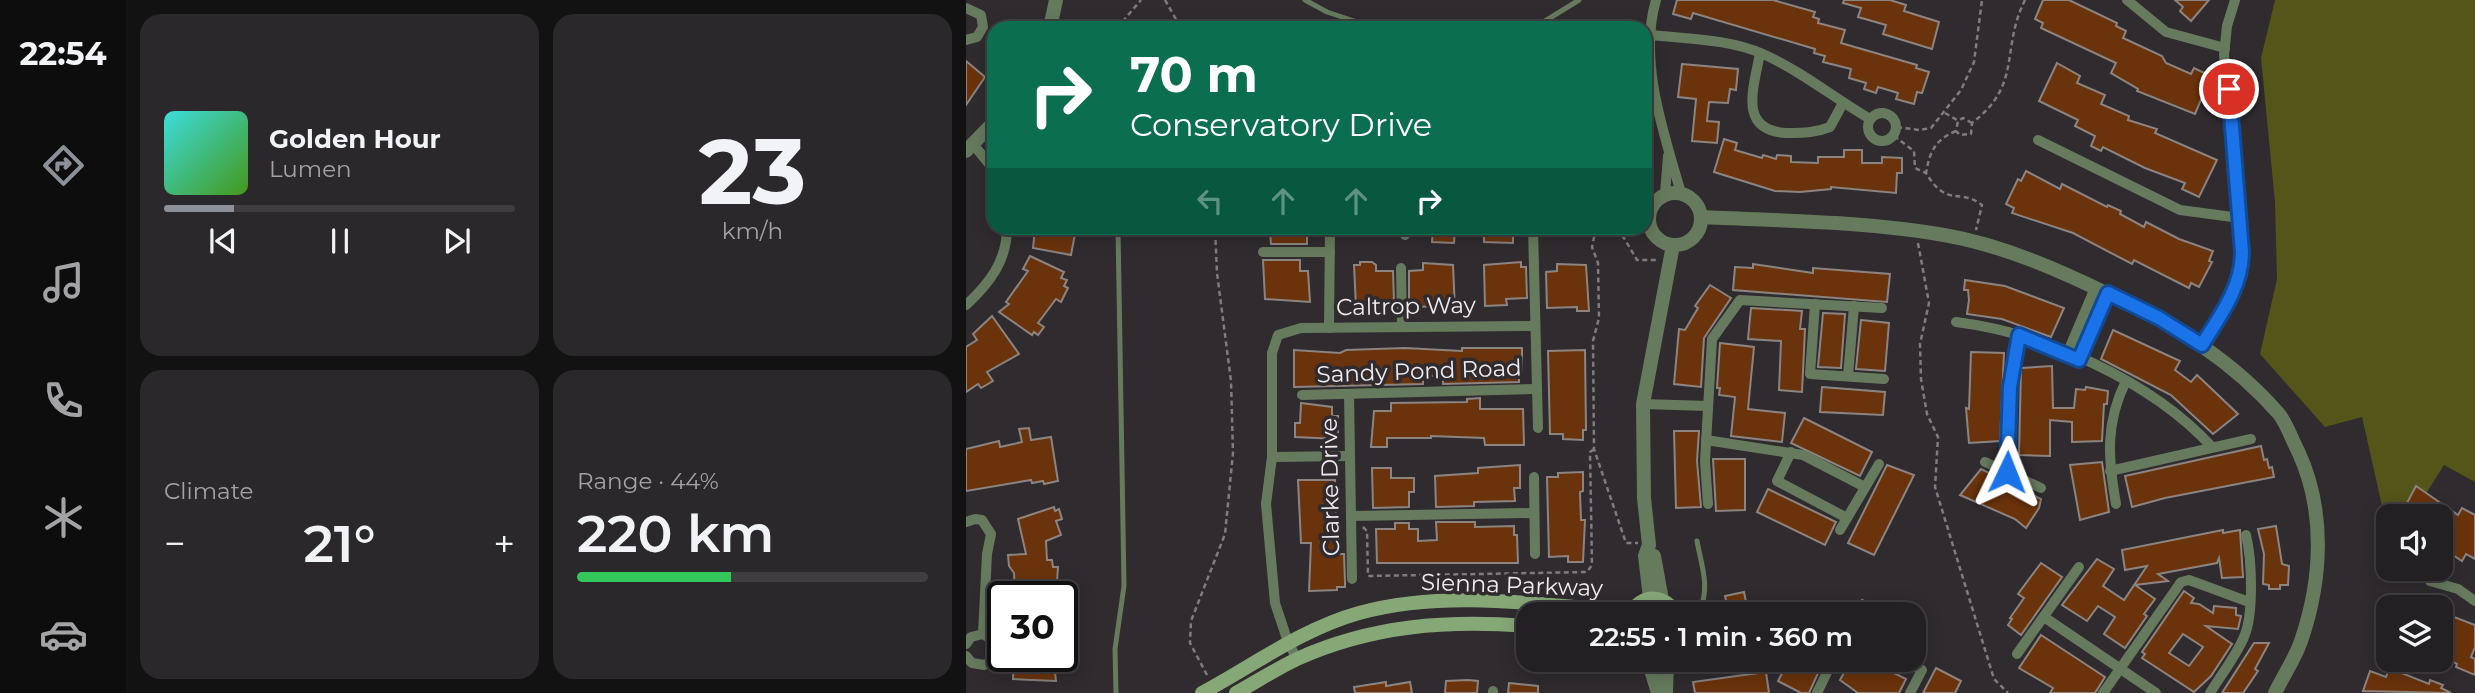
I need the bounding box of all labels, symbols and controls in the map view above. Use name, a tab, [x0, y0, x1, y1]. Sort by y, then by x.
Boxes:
text: 22:54	[19, 34, 107, 73]
text: 70 m	[1130, 45, 1258, 104]
icon: right	[1015, 49, 1106, 140]
pin	[2199, 59, 2259, 119]
icon: arrive	[2210, 70, 2248, 108]
text: Conservatory Drive	[1130, 105, 1432, 144]
text: 23	[699, 116, 806, 227]
text: Golden Hour	[269, 123, 441, 155]
icon: directions	[39, 141, 88, 190]
text: Lumen	[269, 155, 352, 183]
icon: left	[1191, 182, 1229, 220]
icon: ahead	[1264, 182, 1302, 220]
icon: ahead	[1337, 182, 1375, 220]
icon: right	[1410, 182, 1448, 220]
text: km/h	[722, 217, 783, 245]
icon: previous	[204, 222, 242, 260]
icon: pause	[321, 222, 359, 260]
icon: next	[438, 222, 476, 260]
icon: music	[39, 258, 88, 307]
street label: Caltrop Way	[1336, 291, 1477, 321]
street label: Sandy Pond Road	[1316, 353, 1522, 389]
icon: phone	[39, 376, 88, 425]
street label: Clarke Drive	[1315, 417, 1345, 557]
position arrow	[1970, 435, 2044, 509]
text: Range · 44%	[577, 467, 719, 495]
text: Climate	[164, 477, 253, 505]
icon: climate	[39, 493, 88, 542]
text: 220 km	[577, 502, 774, 565]
map controls	[2376, 504, 2453, 672]
button: sound	[2376, 504, 2453, 581]
text: 21°	[304, 512, 375, 575]
text: −	[164, 520, 186, 567]
text: +	[493, 520, 515, 567]
street label: Sienna Parkway	[1420, 568, 1604, 602]
speed limit sign: 30	[987, 581, 1078, 672]
button: layers	[2376, 595, 2453, 672]
icon: car	[39, 610, 88, 659]
text: 22:55 · 1 min · 360 m	[1589, 621, 1853, 653]

